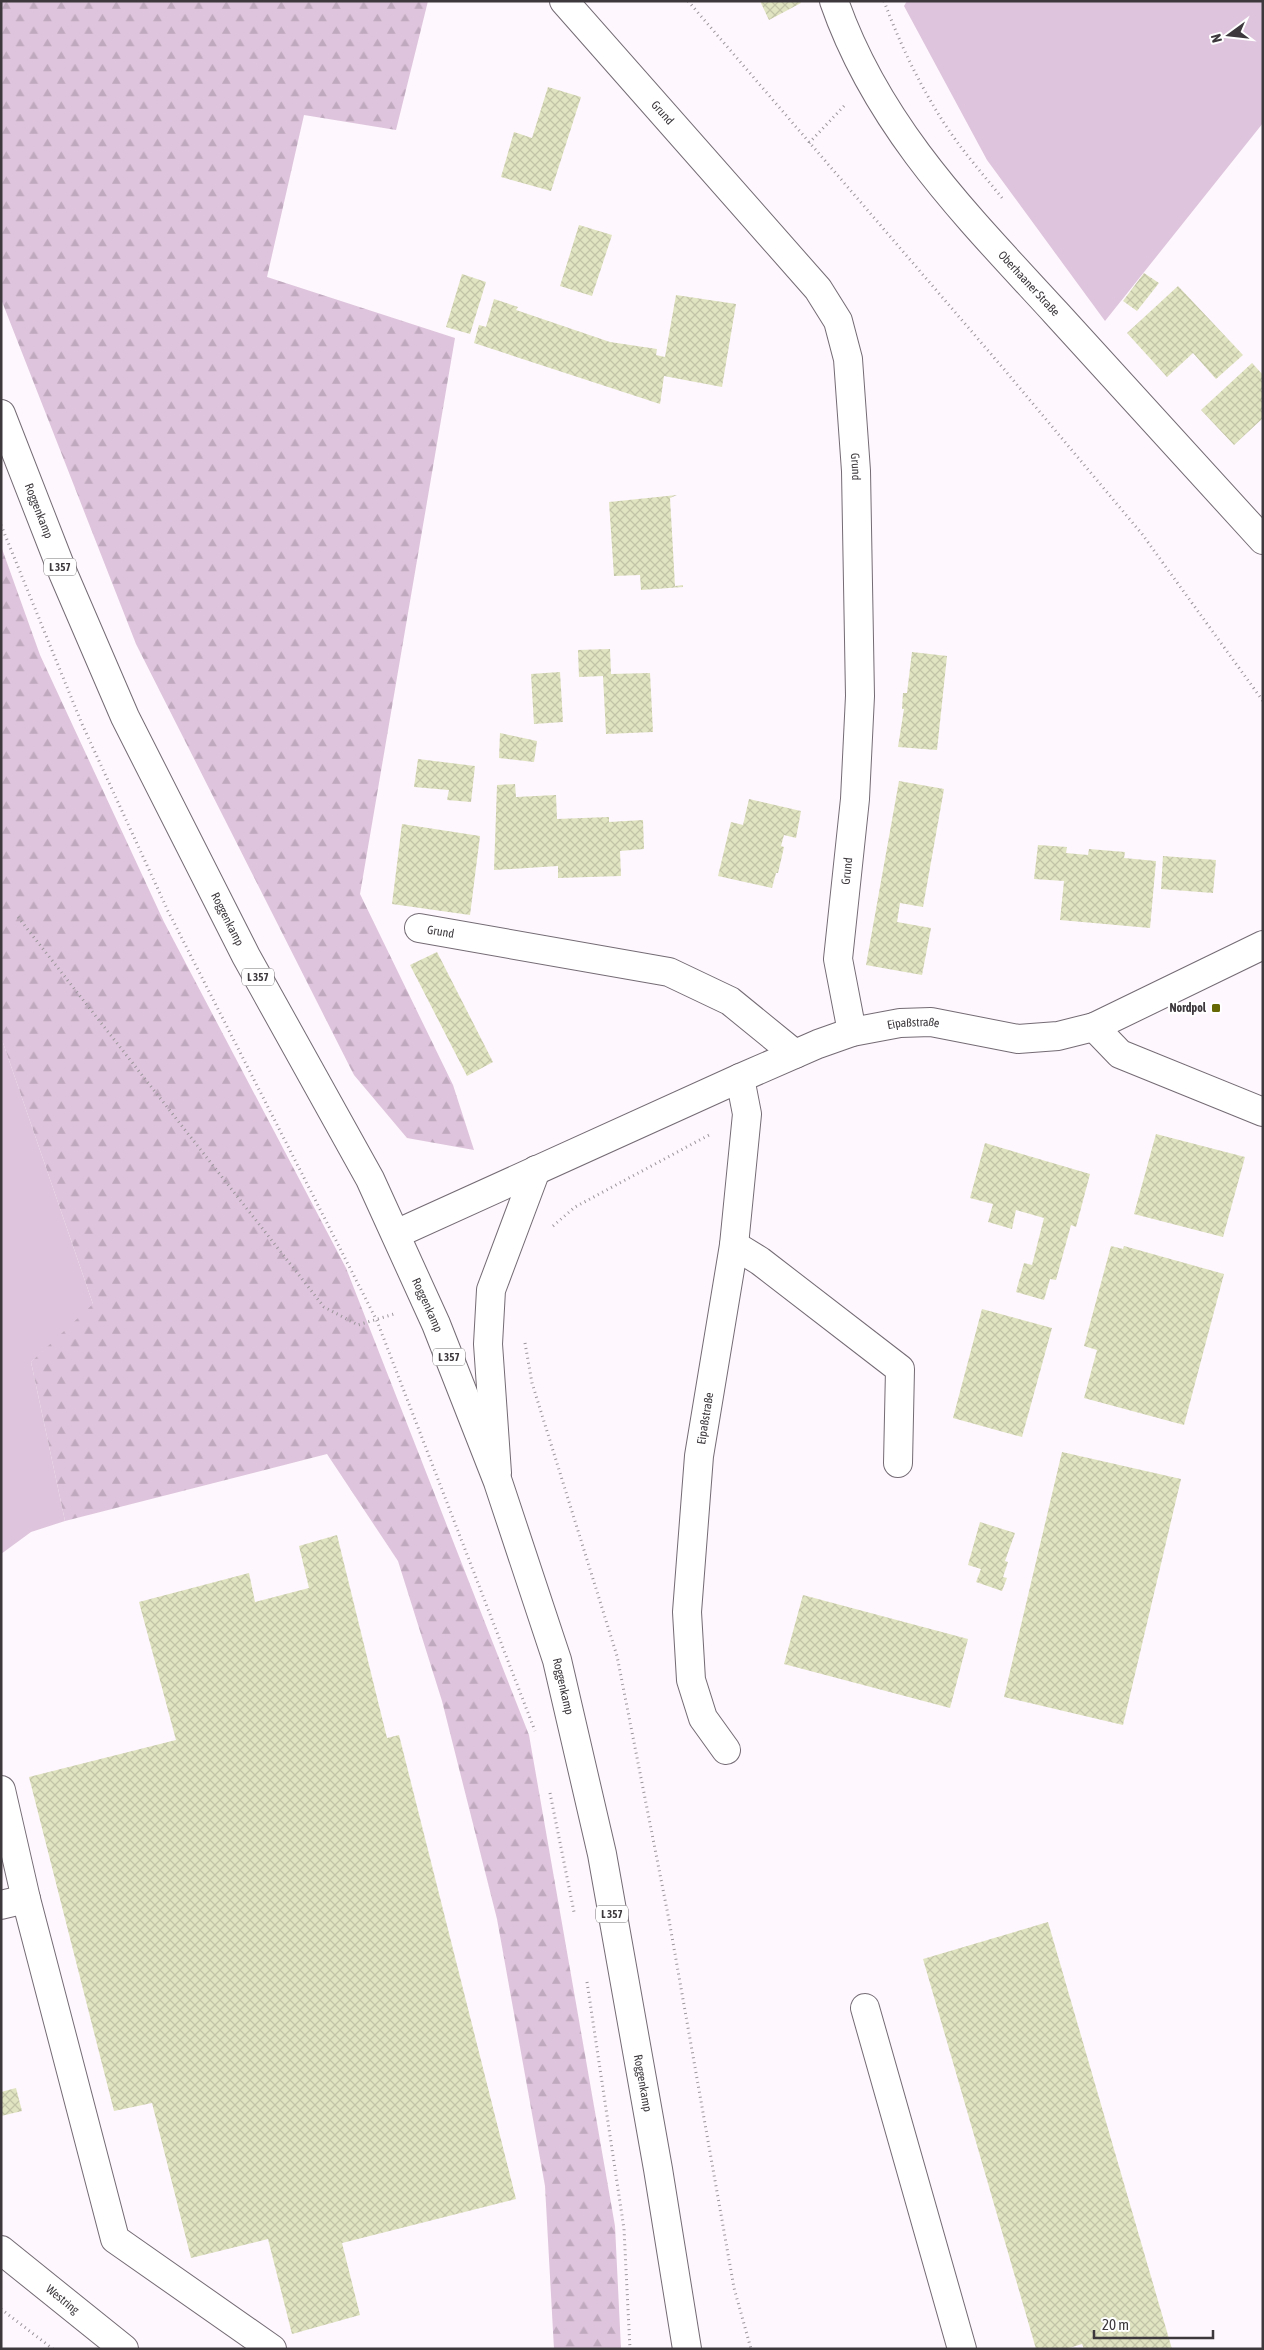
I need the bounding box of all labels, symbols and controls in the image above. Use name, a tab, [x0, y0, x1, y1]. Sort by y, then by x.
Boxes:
north arrow	[1204, 10, 1254, 60]
text: N	[1208, 32, 1225, 44]
street label: Grund	[648, 98, 677, 128]
street label: Oberhaaner Straße	[995, 248, 1062, 319]
street label: Grund	[848, 453, 863, 480]
street label: Roggenkamp	[22, 481, 56, 541]
road number: L 357	[44, 558, 76, 576]
street label: Grund	[839, 857, 855, 885]
street label: Roggenkamp	[208, 890, 247, 948]
street label: Grund	[426, 923, 455, 941]
road number: L 357	[242, 969, 274, 986]
place label: Nordpol	[1170, 1001, 1207, 1015]
marker: Nordpol	[1210, 1002, 1222, 1014]
street label: Eipaßstraße	[886, 1015, 941, 1032]
street label: Roggenkamp	[409, 1276, 446, 1334]
road number: L 357	[433, 1348, 465, 1365]
street label: Eipaßstraße	[694, 1391, 716, 1445]
street label: Roggenkamp	[550, 1656, 577, 1716]
road number: L 357	[596, 1906, 628, 1922]
street label: Roggenkamp	[631, 2053, 655, 2113]
street label: Westring	[43, 2282, 83, 2318]
scale bar	[1094, 2308, 1213, 2340]
text: 20 m	[1102, 2316, 1129, 2333]

